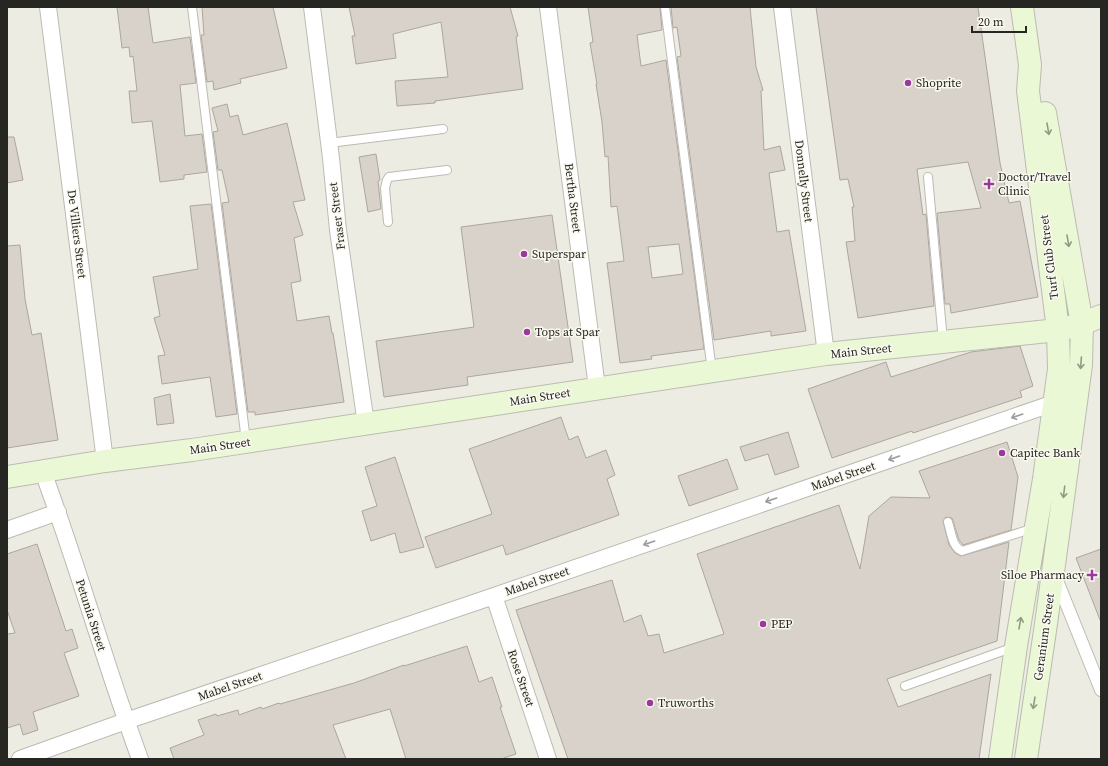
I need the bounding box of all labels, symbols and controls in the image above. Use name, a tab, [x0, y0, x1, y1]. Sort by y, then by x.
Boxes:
scale bar	[972, 8, 1026, 34]
text: 20 m	[978, 14, 1004, 30]
place label: Shoprite	[916, 75, 961, 91]
marker: Shoprite	[903, 78, 913, 88]
one-way arrow	[1044, 122, 1052, 135]
street label: Donnelly Street	[791, 139, 817, 223]
street label: Bertha Street	[561, 162, 585, 234]
place label: Doctor/Travel Clinic	[998, 169, 1071, 199]
marker: Doctor/Travel Clinic	[983, 178, 995, 190]
street label: Fraser Street	[325, 181, 349, 251]
street label: De Villiers Street	[64, 189, 90, 279]
street label: Turf Club Street	[1036, 214, 1062, 300]
one-way arrow	[1064, 234, 1072, 247]
place label: Superspar	[532, 246, 586, 262]
marker: Superspar	[519, 249, 529, 259]
place label: Tops at Spar	[535, 324, 600, 340]
marker: Tops at Spar	[522, 327, 532, 337]
street label: Main Street	[830, 340, 892, 362]
one-way arrow	[1077, 356, 1085, 369]
street label: Main Street	[508, 384, 572, 410]
one-way arrow	[1012, 412, 1024, 420]
street label: Main Street	[189, 434, 252, 458]
place label: Capitec Bank	[1010, 445, 1081, 461]
marker: Capitec Bank	[997, 448, 1007, 458]
one-way arrow	[888, 455, 901, 462]
street label: Mabel Street	[809, 457, 877, 494]
one-way arrow	[1060, 485, 1068, 498]
one-way arrow	[766, 497, 778, 505]
one-way arrow	[642, 540, 655, 547]
street label: Mabel Street	[503, 562, 571, 599]
place label: Siloe Pharmacy	[1001, 567, 1085, 583]
marker: Siloe Pharmacy	[1087, 570, 1097, 580]
street label: Petunia Street	[72, 577, 110, 653]
street label: Geranium Street	[1030, 592, 1058, 682]
place label: PEP	[771, 616, 792, 632]
one-way arrow	[1016, 617, 1024, 630]
marker: PEP	[758, 619, 768, 629]
street label: Rose Street	[504, 647, 538, 709]
street label: Mabel Street	[196, 667, 264, 704]
place label: Truworths	[658, 695, 714, 711]
one-way arrow	[1030, 697, 1038, 710]
marker: Truworths	[645, 698, 655, 708]

